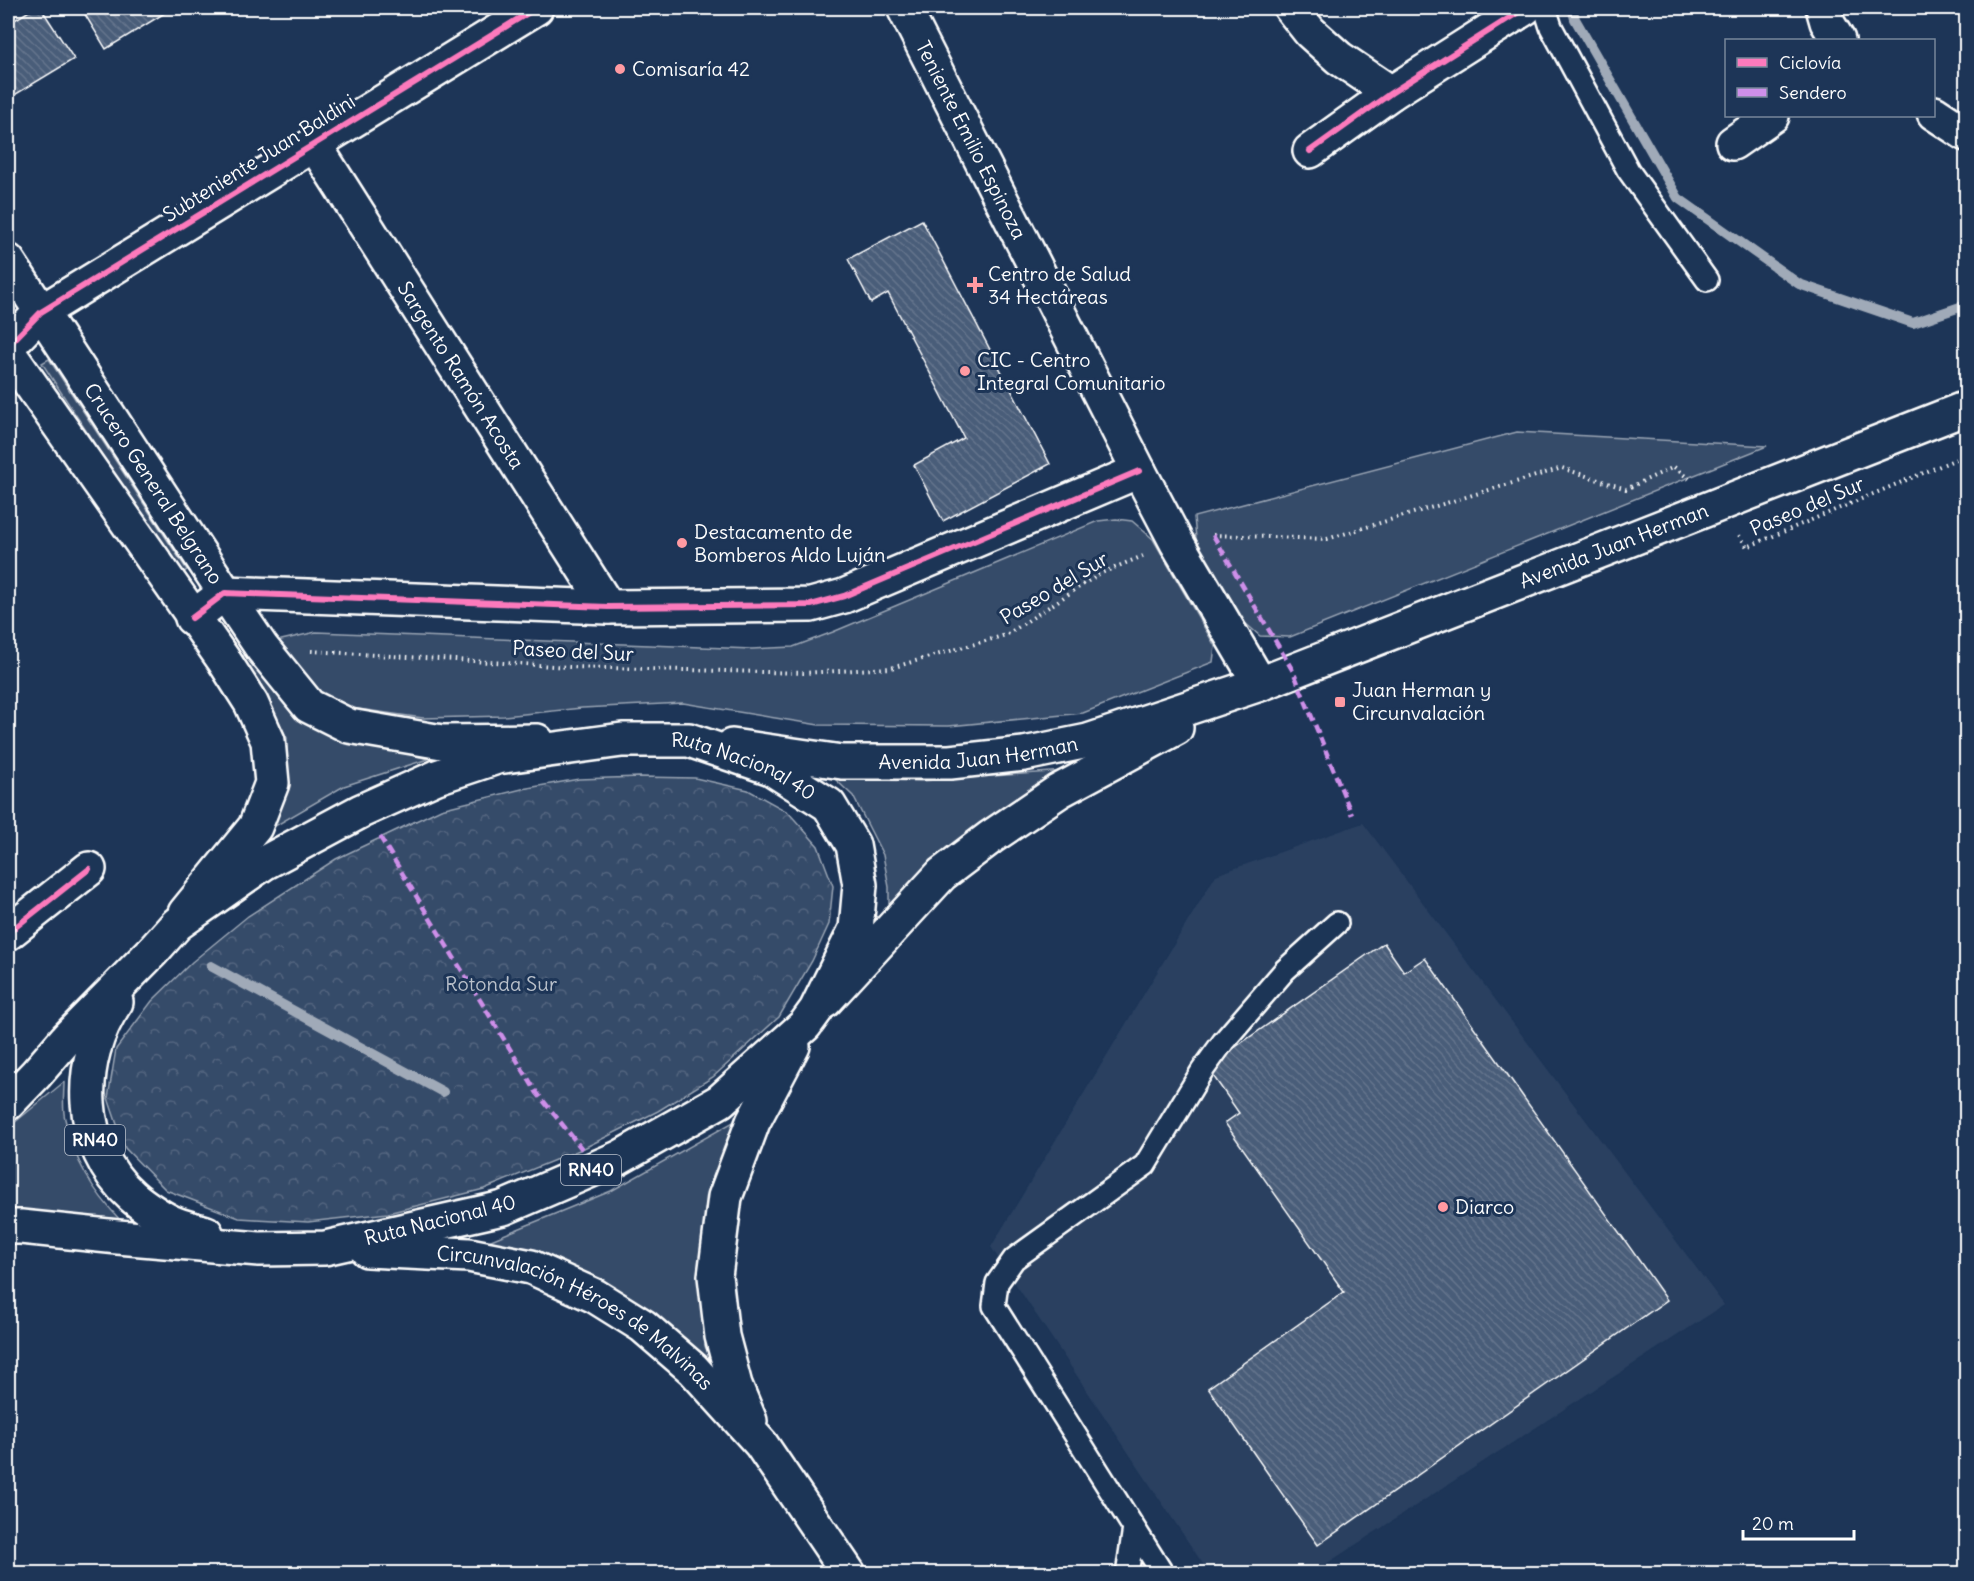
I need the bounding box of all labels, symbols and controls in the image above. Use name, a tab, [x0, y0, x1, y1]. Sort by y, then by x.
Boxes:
street label: Teniente Emilio Espinoza	[911, 36, 1032, 243]
legend	[1725, 39, 1935, 117]
text: Ciclovía	[1779, 51, 1841, 74]
place label: Comisaría 42	[632, 56, 750, 81]
marker: Comisaría 42	[613, 62, 627, 76]
text: Sendero	[1779, 81, 1847, 104]
street label: Subteniente Juan Baldini	[158, 88, 360, 227]
place label: Centro de Salud 34 Hectáreas	[988, 261, 1131, 309]
marker: Centro de Salud 34 Hectáreas	[966, 276, 984, 294]
street label: Sargento Ramón Acosta	[393, 277, 530, 473]
place label: CIC - Centro Integral Comunitario	[977, 347, 1165, 395]
marker: CIC - Centro Integral Comunitario	[958, 364, 972, 378]
street label: Crucero General Belgrano	[79, 378, 229, 589]
street label: Paseo del Sur	[1746, 470, 1868, 541]
street label: Avenida Juan Herman	[1516, 497, 1712, 593]
place label: Destacamento de Bomberos Aldo Luján	[694, 519, 886, 567]
marker: Destacamento de Bomberos Aldo Luján	[675, 536, 689, 550]
street label: Paseo del Sur	[995, 546, 1112, 630]
street label: Paseo del Sur	[512, 635, 634, 666]
place label: Juan Herman y Circunvalación	[1352, 677, 1491, 725]
marker: Juan Herman y Circunvalación	[1333, 695, 1347, 709]
street label: Ruta Nacional 40	[671, 726, 821, 805]
street label: Avenida Juan Herman	[879, 730, 1080, 774]
park label: Rotonda Sur	[445, 971, 557, 996]
road number: RN40	[65, 1125, 125, 1155]
road number: RN40	[561, 1155, 621, 1185]
street label: Ruta Nacional 40	[362, 1189, 518, 1250]
place label: Diarco	[1455, 1194, 1514, 1219]
marker: Diarco	[1436, 1200, 1450, 1214]
street label: Circunvalación Héroes de Malvinas	[436, 1240, 719, 1395]
scale bar	[1743, 1503, 1854, 1541]
text: 20 m	[1752, 1512, 1794, 1535]

